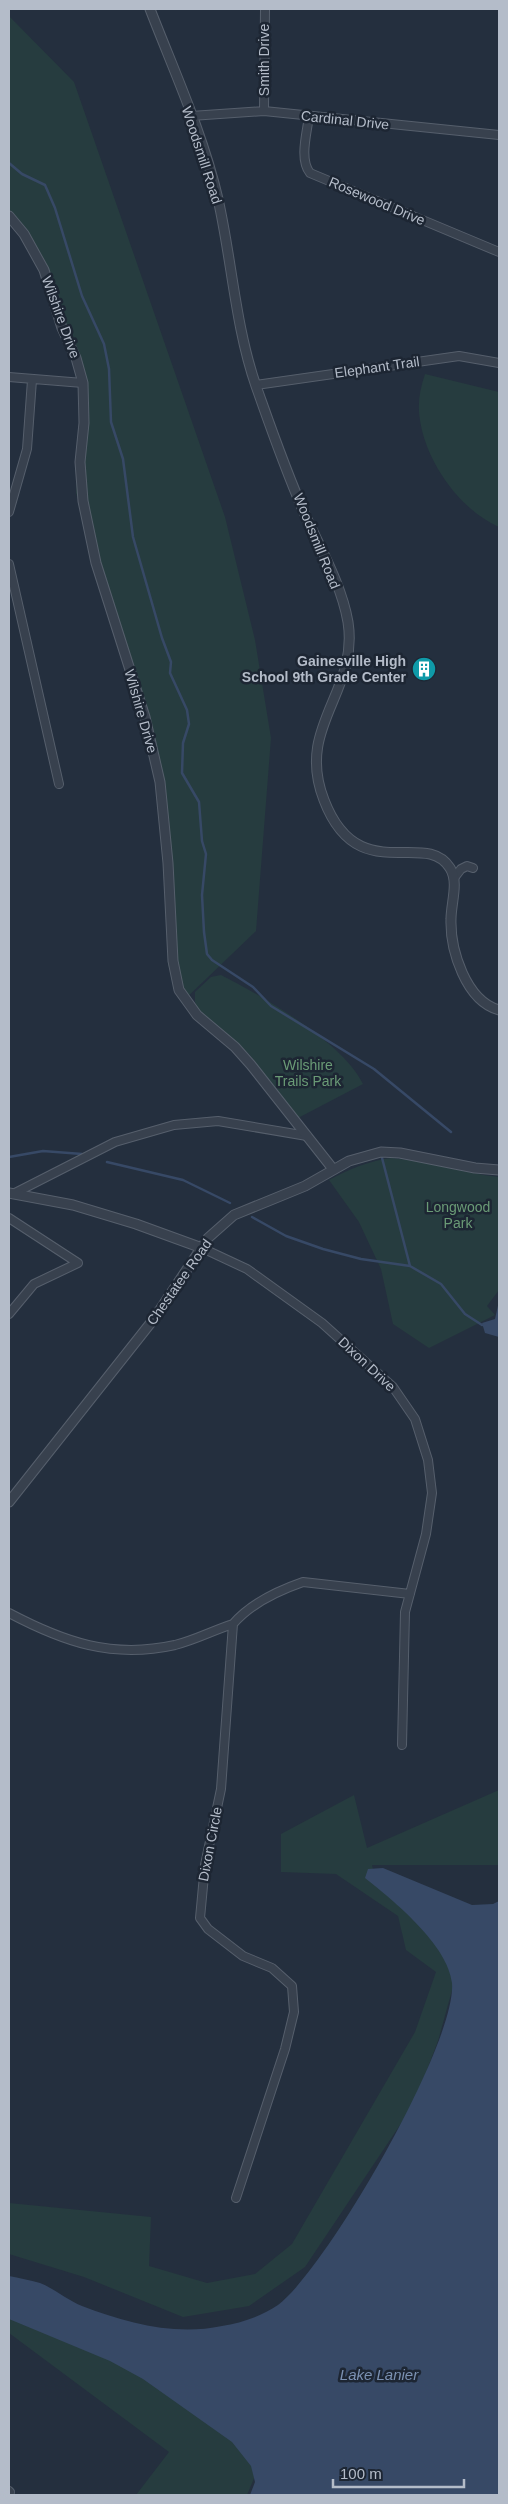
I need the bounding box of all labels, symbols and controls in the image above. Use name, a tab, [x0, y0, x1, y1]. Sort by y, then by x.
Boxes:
street label: Smith Drive	[256, 24, 272, 96]
street label: Woodsmill Road	[179, 104, 225, 206]
street label: Cardinal Drive	[300, 107, 390, 133]
street label: Rosewood Drive	[327, 174, 428, 229]
street label: Wilshire Drive	[39, 274, 83, 360]
street label: Elephant Trail	[333, 353, 421, 381]
street label: Woodsmill Road	[291, 491, 343, 591]
place label: Gainesville High School 9th Grade Center	[242, 653, 407, 685]
building icon: Gainesville High School 9th Grade Center	[411, 656, 437, 682]
street label: Wilshire Drive	[121, 667, 161, 755]
park label: Wilshire Trails Park	[275, 1057, 342, 1089]
park label: Longwood Park	[426, 1199, 490, 1231]
street label: Chestatee Road	[143, 1236, 215, 1328]
street label: Dixon Drive	[335, 1333, 399, 1395]
street label: Dixon Circle	[195, 1805, 225, 1883]
water label: Lake Lanier	[340, 2366, 419, 2383]
scale bar	[333, 2456, 464, 2488]
text: 100 m	[340, 2465, 382, 2482]

